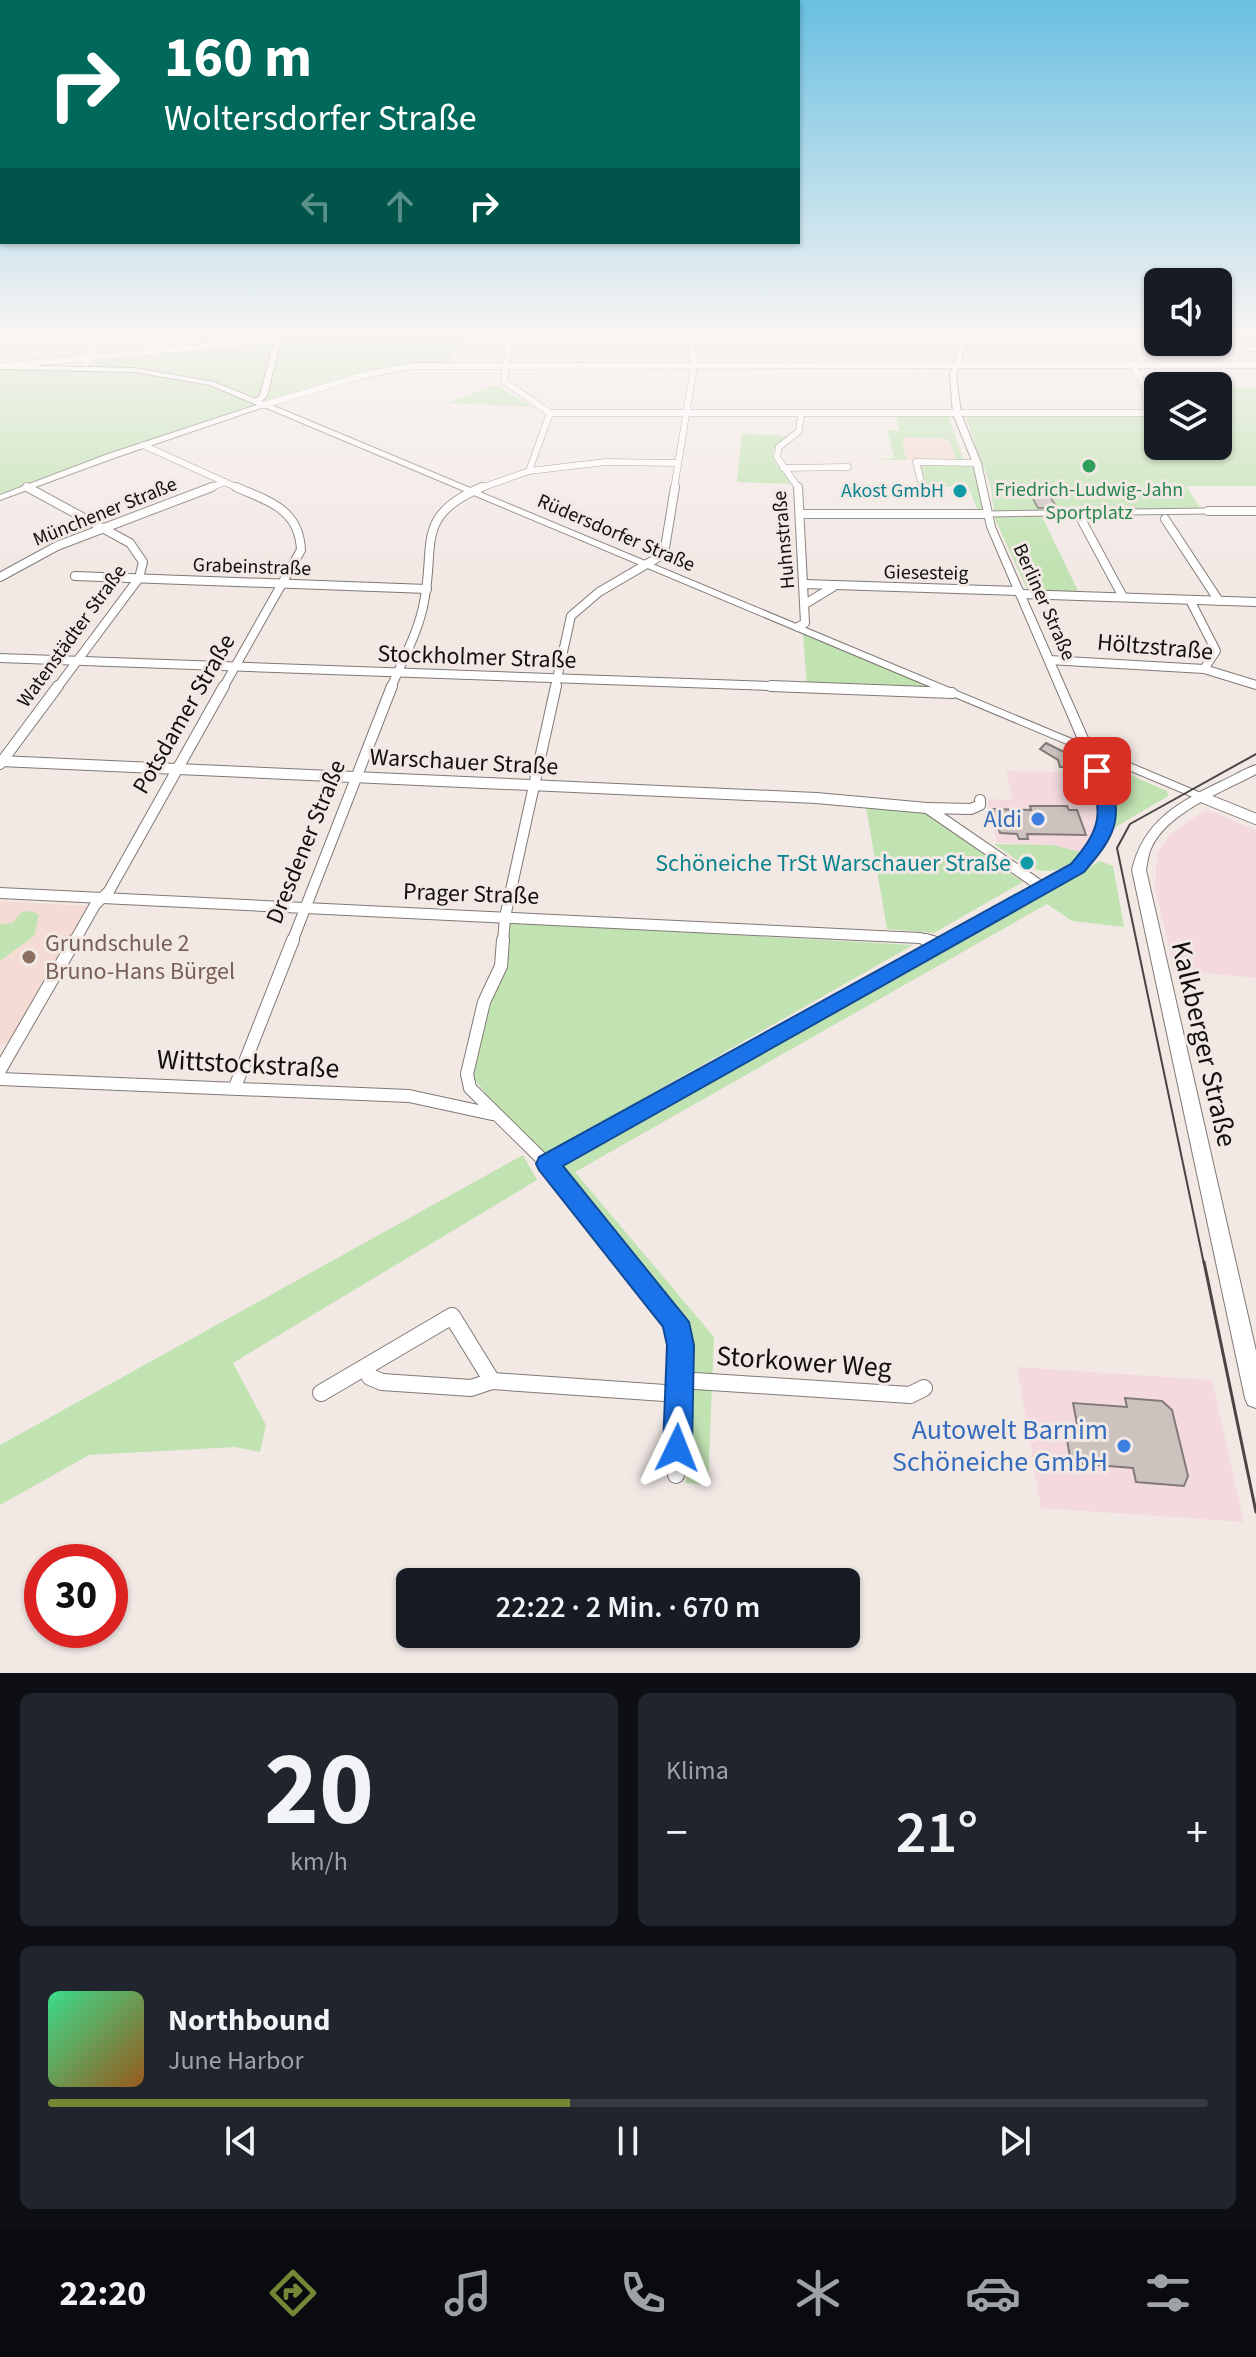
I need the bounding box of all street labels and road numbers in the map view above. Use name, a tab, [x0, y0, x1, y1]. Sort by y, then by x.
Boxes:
street label: Münchener Straße	[29, 470, 181, 554]
street label: Rüdersdorfer Straße	[533, 487, 699, 579]
street label: Huhnstraße	[766, 490, 802, 590]
street label: Berliner Straße	[1006, 539, 1082, 665]
street label: Grabeinstraße	[192, 551, 312, 583]
street label: Giesesteig	[883, 558, 969, 588]
street label: Watenstädter Straße	[11, 559, 133, 713]
street label: Höltzstraße	[1096, 624, 1214, 670]
street label: Potsdamer Straße	[124, 627, 244, 801]
street label: Stockholmer Straße	[377, 636, 577, 678]
street label: Warschauer Straße	[369, 740, 559, 784]
street label: Dresdener Straße	[257, 755, 355, 929]
street label: Prager Straße	[402, 874, 540, 914]
street label: Kalkberger Straße	[1161, 937, 1247, 1151]
street label: Wittstockstraße	[156, 1039, 340, 1089]
street label: Storkower Weg	[715, 1336, 893, 1388]

